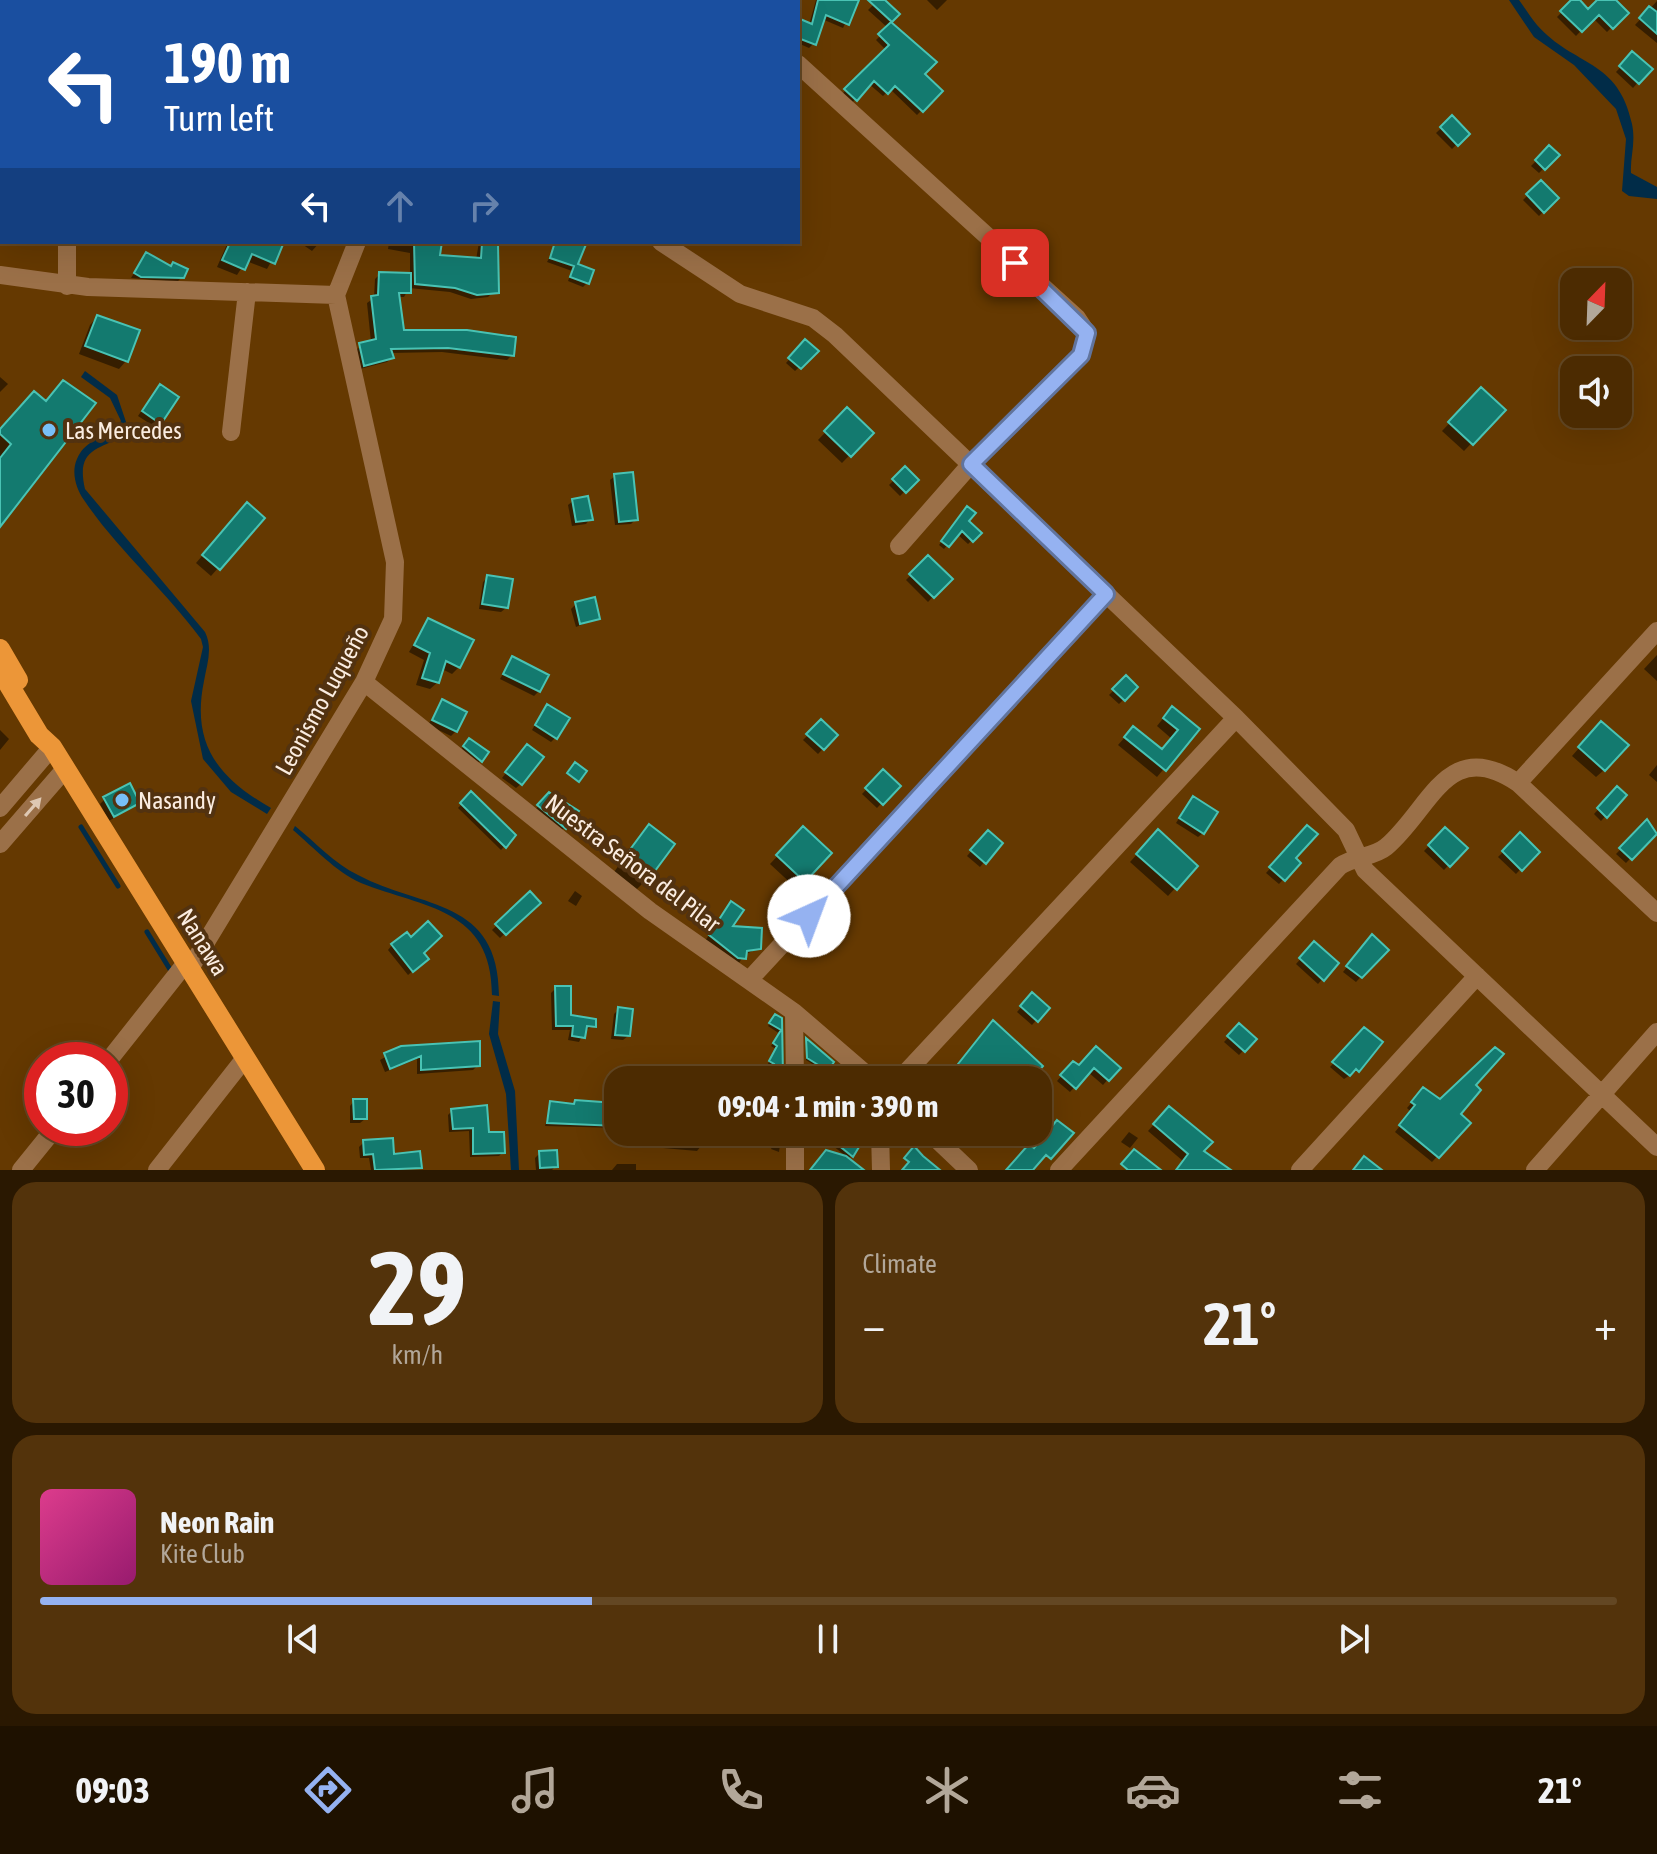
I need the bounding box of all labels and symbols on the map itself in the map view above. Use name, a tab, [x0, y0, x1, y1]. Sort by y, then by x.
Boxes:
pin	[981, 229, 1049, 297]
north arrow	[1560, 268, 1632, 340]
place label: Las Mercedes	[65, 417, 182, 444]
marker: Las Mercedes	[40, 421, 58, 439]
street label: Leonismo Luqueño	[270, 621, 374, 779]
place label: Nasandy	[138, 787, 216, 814]
street label: Nuestra Señora del Pilar	[540, 789, 726, 938]
marker: Nasandy	[113, 791, 131, 809]
one-way arrow	[23, 797, 41, 816]
position arrow	[767, 874, 851, 958]
street label: Nanawa	[172, 904, 234, 980]
speed limit sign: 30	[24, 1042, 128, 1146]

